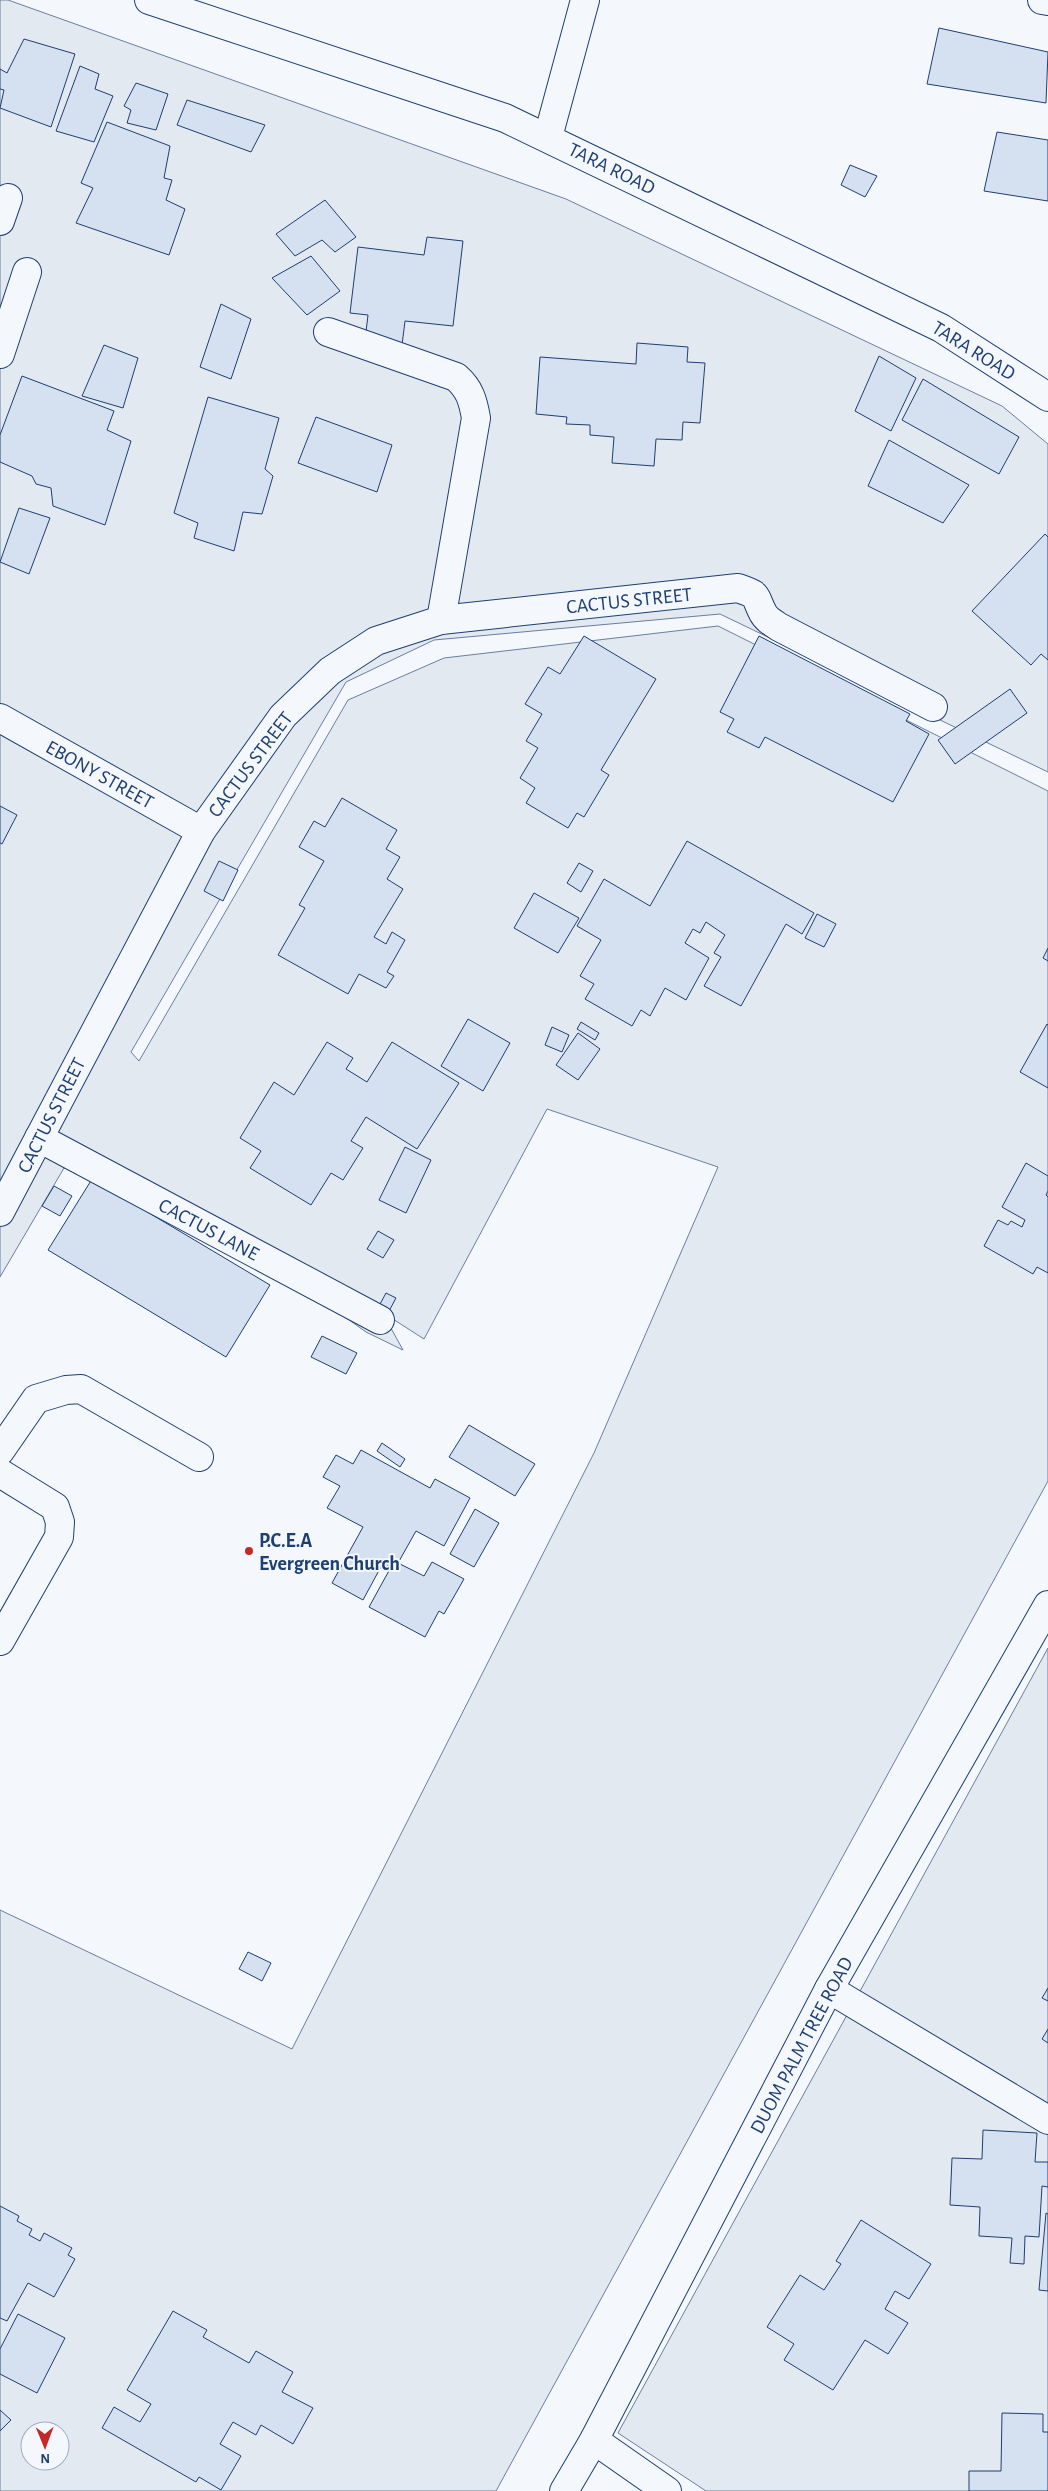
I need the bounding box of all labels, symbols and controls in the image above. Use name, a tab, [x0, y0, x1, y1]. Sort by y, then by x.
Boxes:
street label: TARA ROAD	[565, 139, 658, 199]
street label: TARA ROAD	[928, 317, 1019, 384]
street label: CACTUS STREET	[565, 584, 693, 618]
street label: CACTUS STREET	[205, 708, 297, 821]
street label: EBONY STREET	[42, 737, 157, 813]
street label: CACTUS STREET	[14, 1055, 90, 1176]
street label: CACTUS LANE	[155, 1195, 262, 1265]
place label: P.C.E.A Evergreen Church	[259, 1531, 400, 1574]
marker: P.C.E.A Evergreen Church	[243, 1545, 255, 1557]
street label: DUOM PALM TREE ROAD	[747, 1954, 857, 2137]
north arrow	[20, 2421, 70, 2471]
text: N	[40, 2451, 50, 2465]

